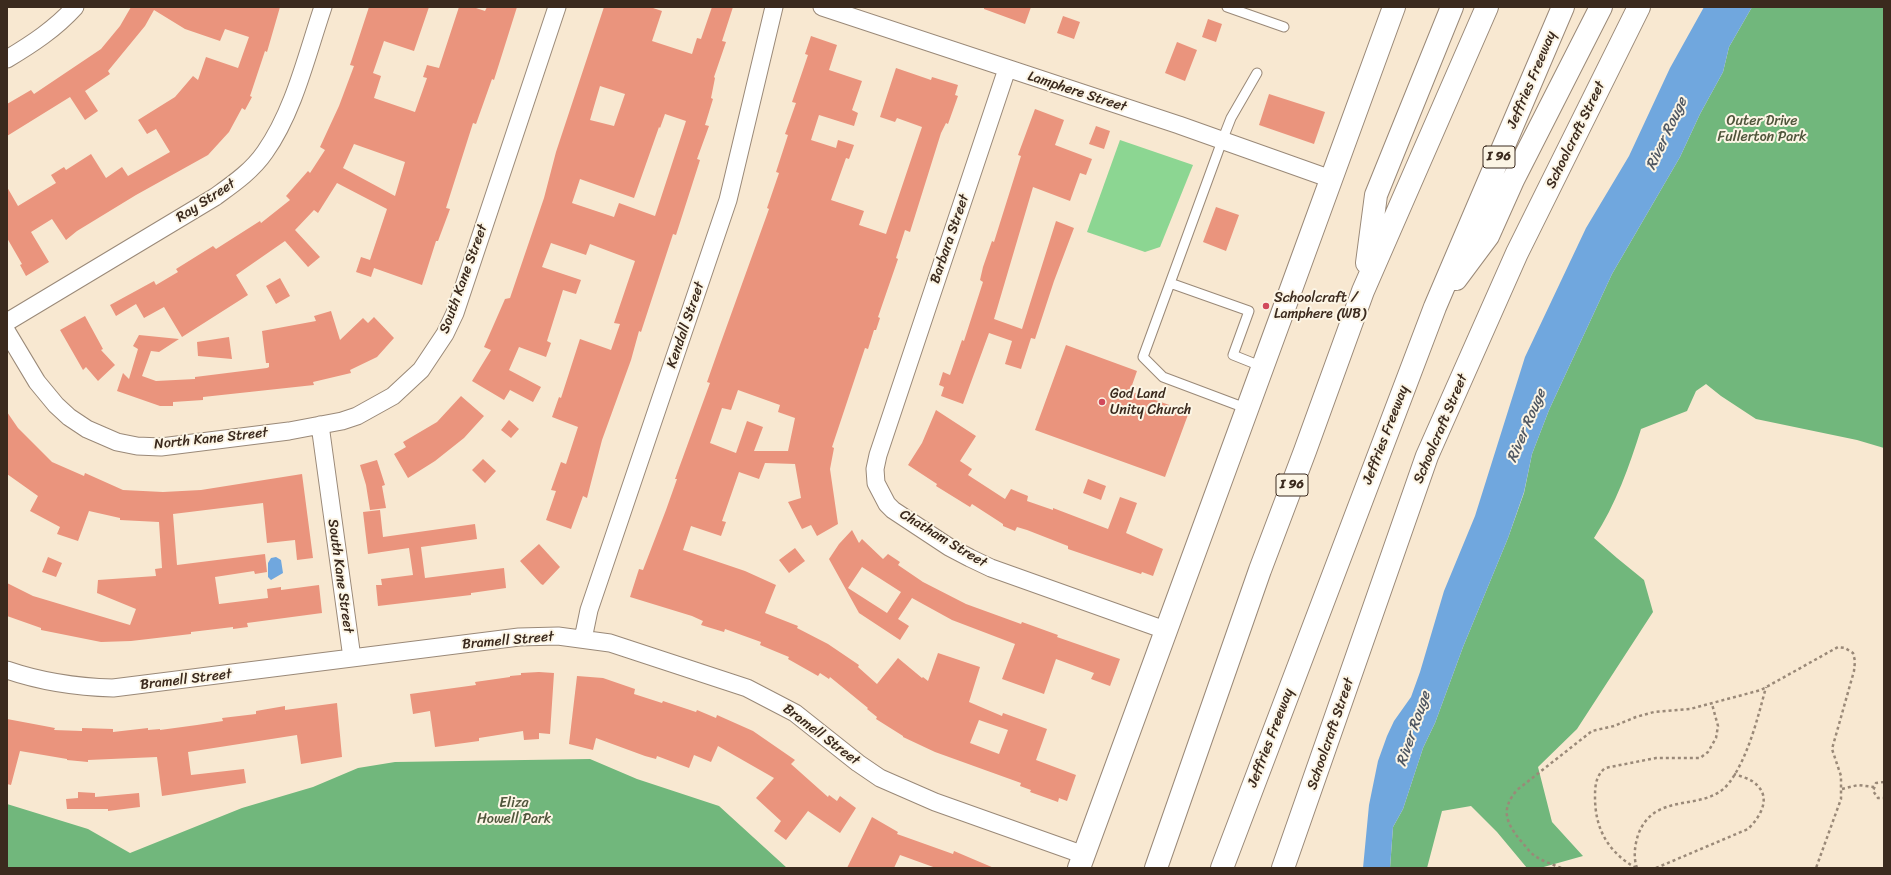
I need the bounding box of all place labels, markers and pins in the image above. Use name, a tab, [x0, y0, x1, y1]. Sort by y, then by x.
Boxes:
place label: Schoolcraft / Lamphere (WB)	[1274, 290, 1366, 322]
marker: Schoolcraft / Lamphere (WB)	[1261, 301, 1271, 311]
place label: God Land Unity Church	[1110, 386, 1191, 418]
marker: God Land Unity Church	[1097, 397, 1107, 407]

